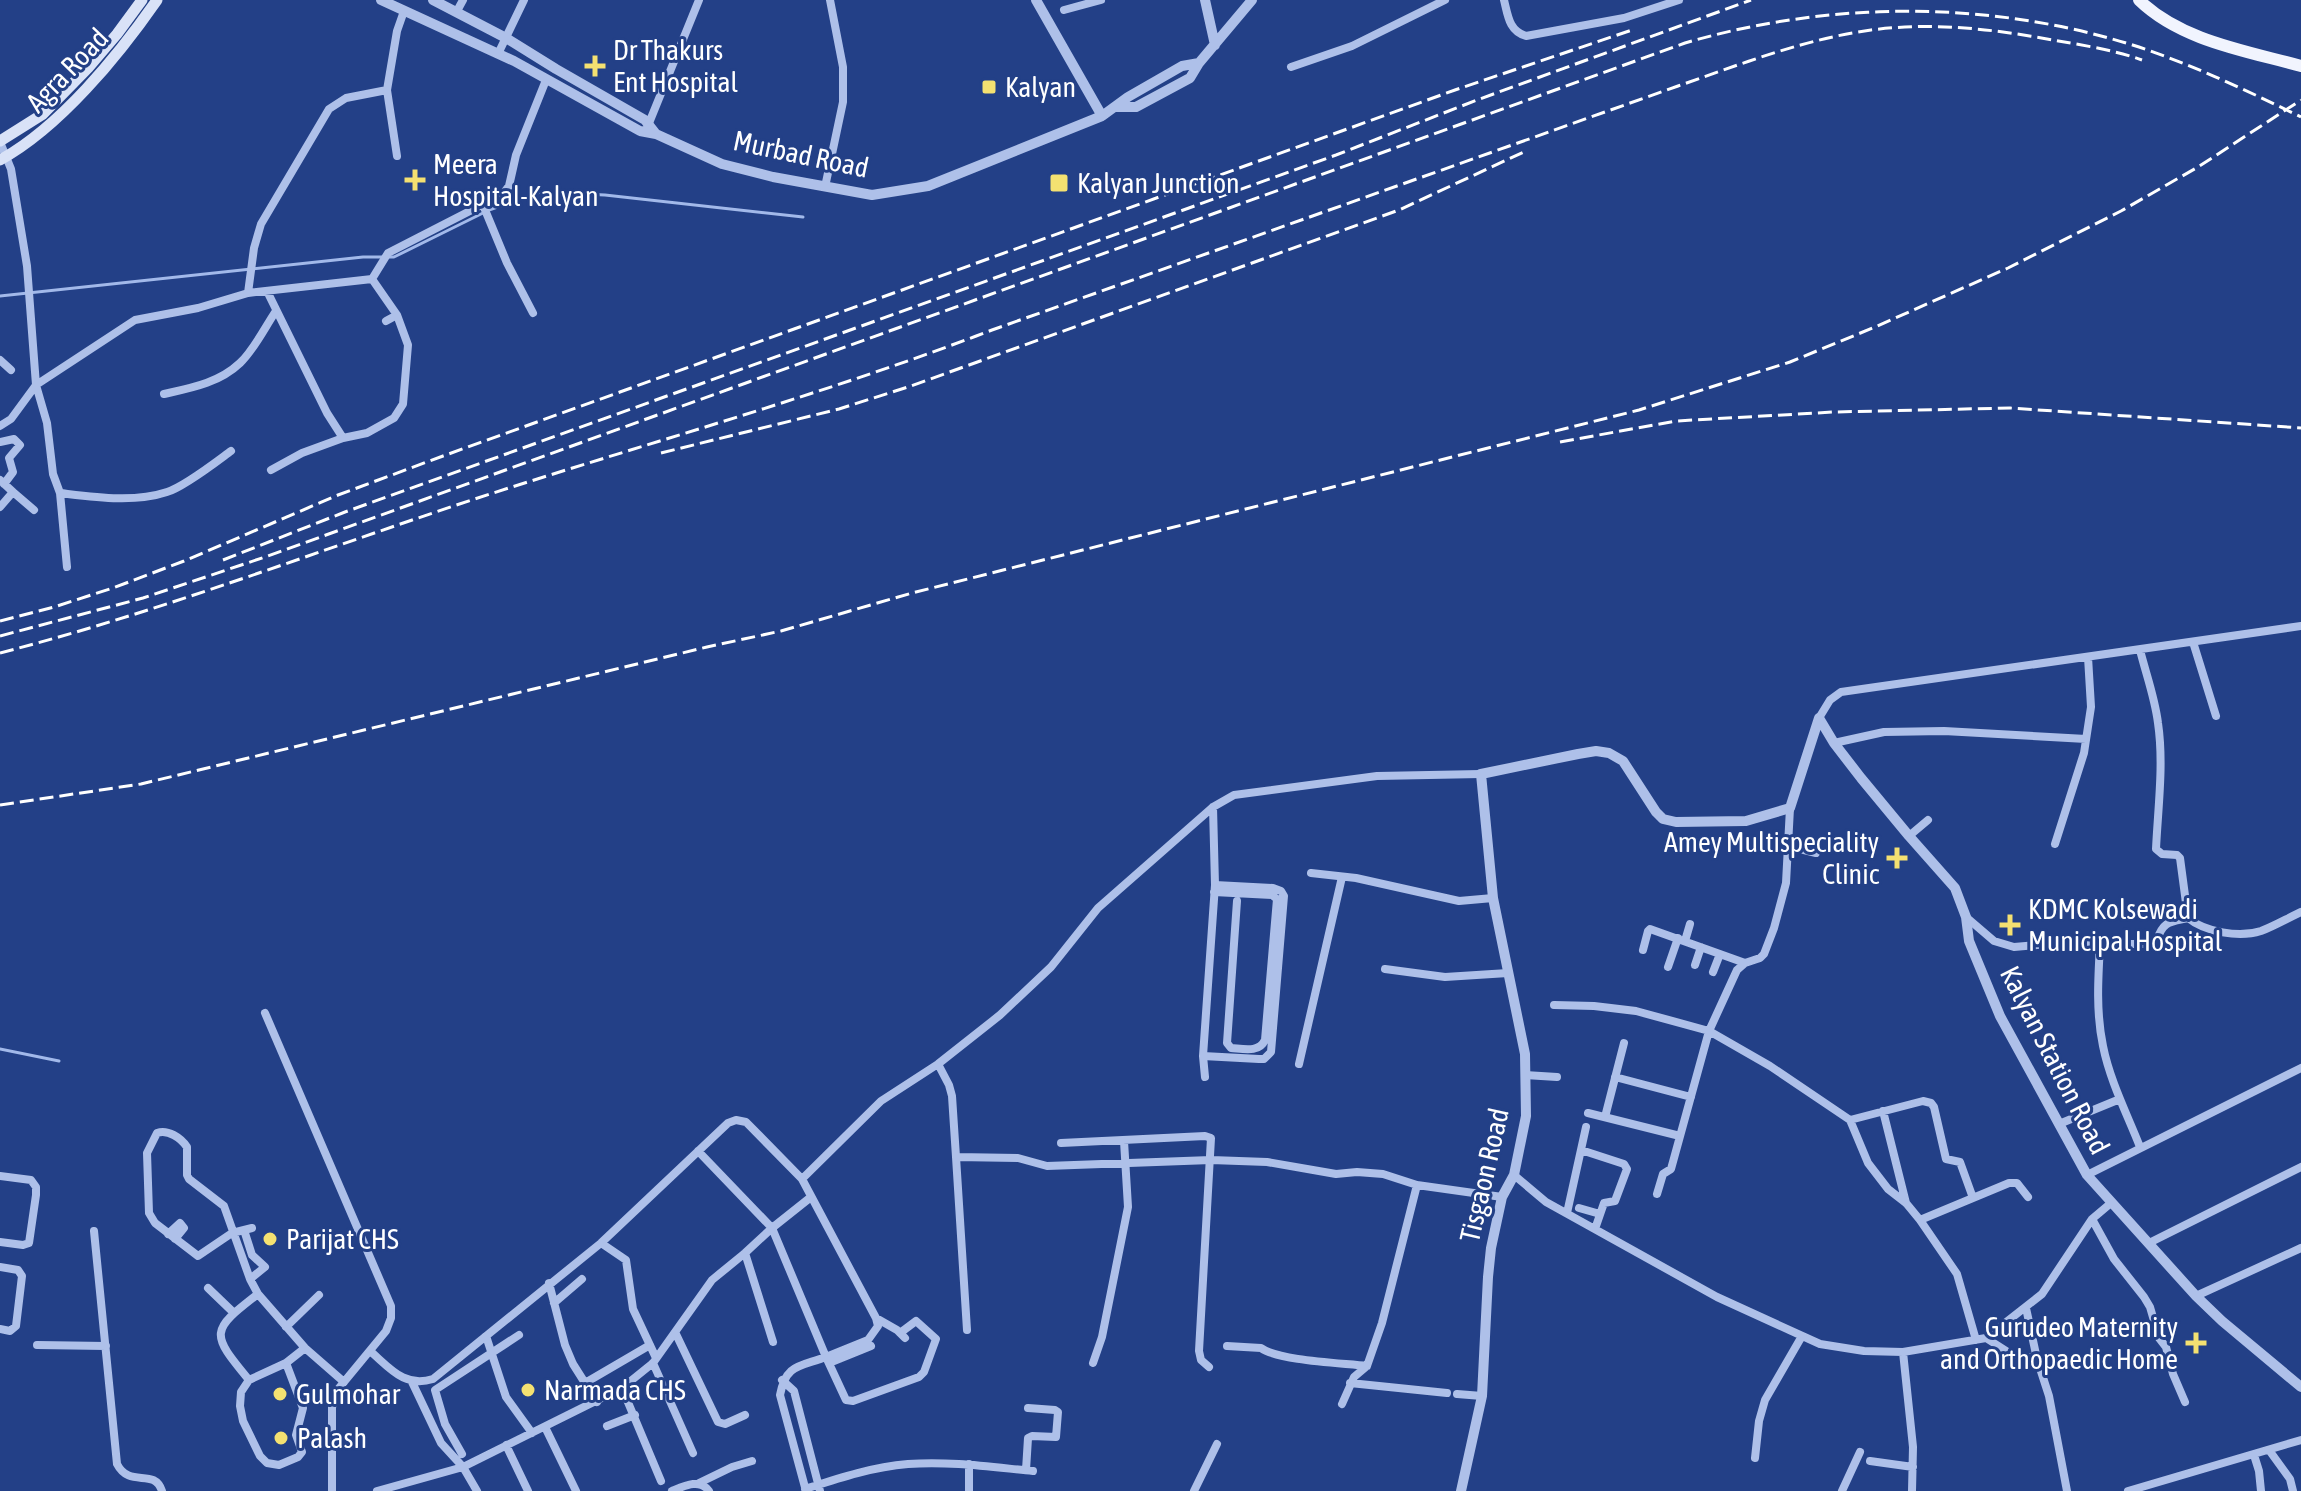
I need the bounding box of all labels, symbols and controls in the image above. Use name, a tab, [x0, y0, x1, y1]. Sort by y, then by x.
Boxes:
street label: Agra Road	[19, 22, 115, 118]
place label: Dr Thakurs Ent Hospital	[613, 34, 739, 98]
marker: Dr Thakurs Ent Hospital	[584, 55, 606, 77]
place label: Kalyan	[1005, 71, 1076, 103]
marker: Kalyan	[980, 78, 998, 96]
street label: Murbad Road	[730, 124, 872, 184]
place label: Meera Hospital-Kalyan	[433, 148, 599, 212]
place label: Kalyan Junction	[1077, 167, 1240, 199]
marker: Meera Hospital-Kalyan	[404, 169, 426, 191]
marker: Kalyan Junction	[1048, 172, 1070, 194]
place label: Amey Multispeciality Clinic	[1664, 826, 1880, 890]
marker: Amey Multispeciality Clinic	[1886, 847, 1908, 869]
place label: KDMC Kolsewadi Municipal Hospital	[2028, 893, 2223, 957]
marker: KDMC Kolsewadi Municipal Hospital	[1999, 914, 2021, 936]
street label: Kalyan Station Road	[1994, 961, 2116, 1159]
street label: Tisgaon Road	[1453, 1105, 1515, 1245]
place label: Parijat CHS	[286, 1223, 399, 1255]
marker: Parijat CHS	[261, 1230, 279, 1248]
place label: Gurudeo Maternity and Orthopaedic Home	[1940, 1311, 2178, 1375]
marker: Gurudeo Maternity and Orthopaedic Home	[2185, 1332, 2207, 1354]
place label: Narmada CHS	[544, 1374, 686, 1406]
place label: Gulmohar	[296, 1378, 401, 1410]
marker: Narmada CHS	[519, 1381, 537, 1399]
marker: Gulmohar	[271, 1385, 289, 1403]
place label: Palash	[297, 1422, 367, 1454]
marker: Palash	[272, 1429, 290, 1447]

